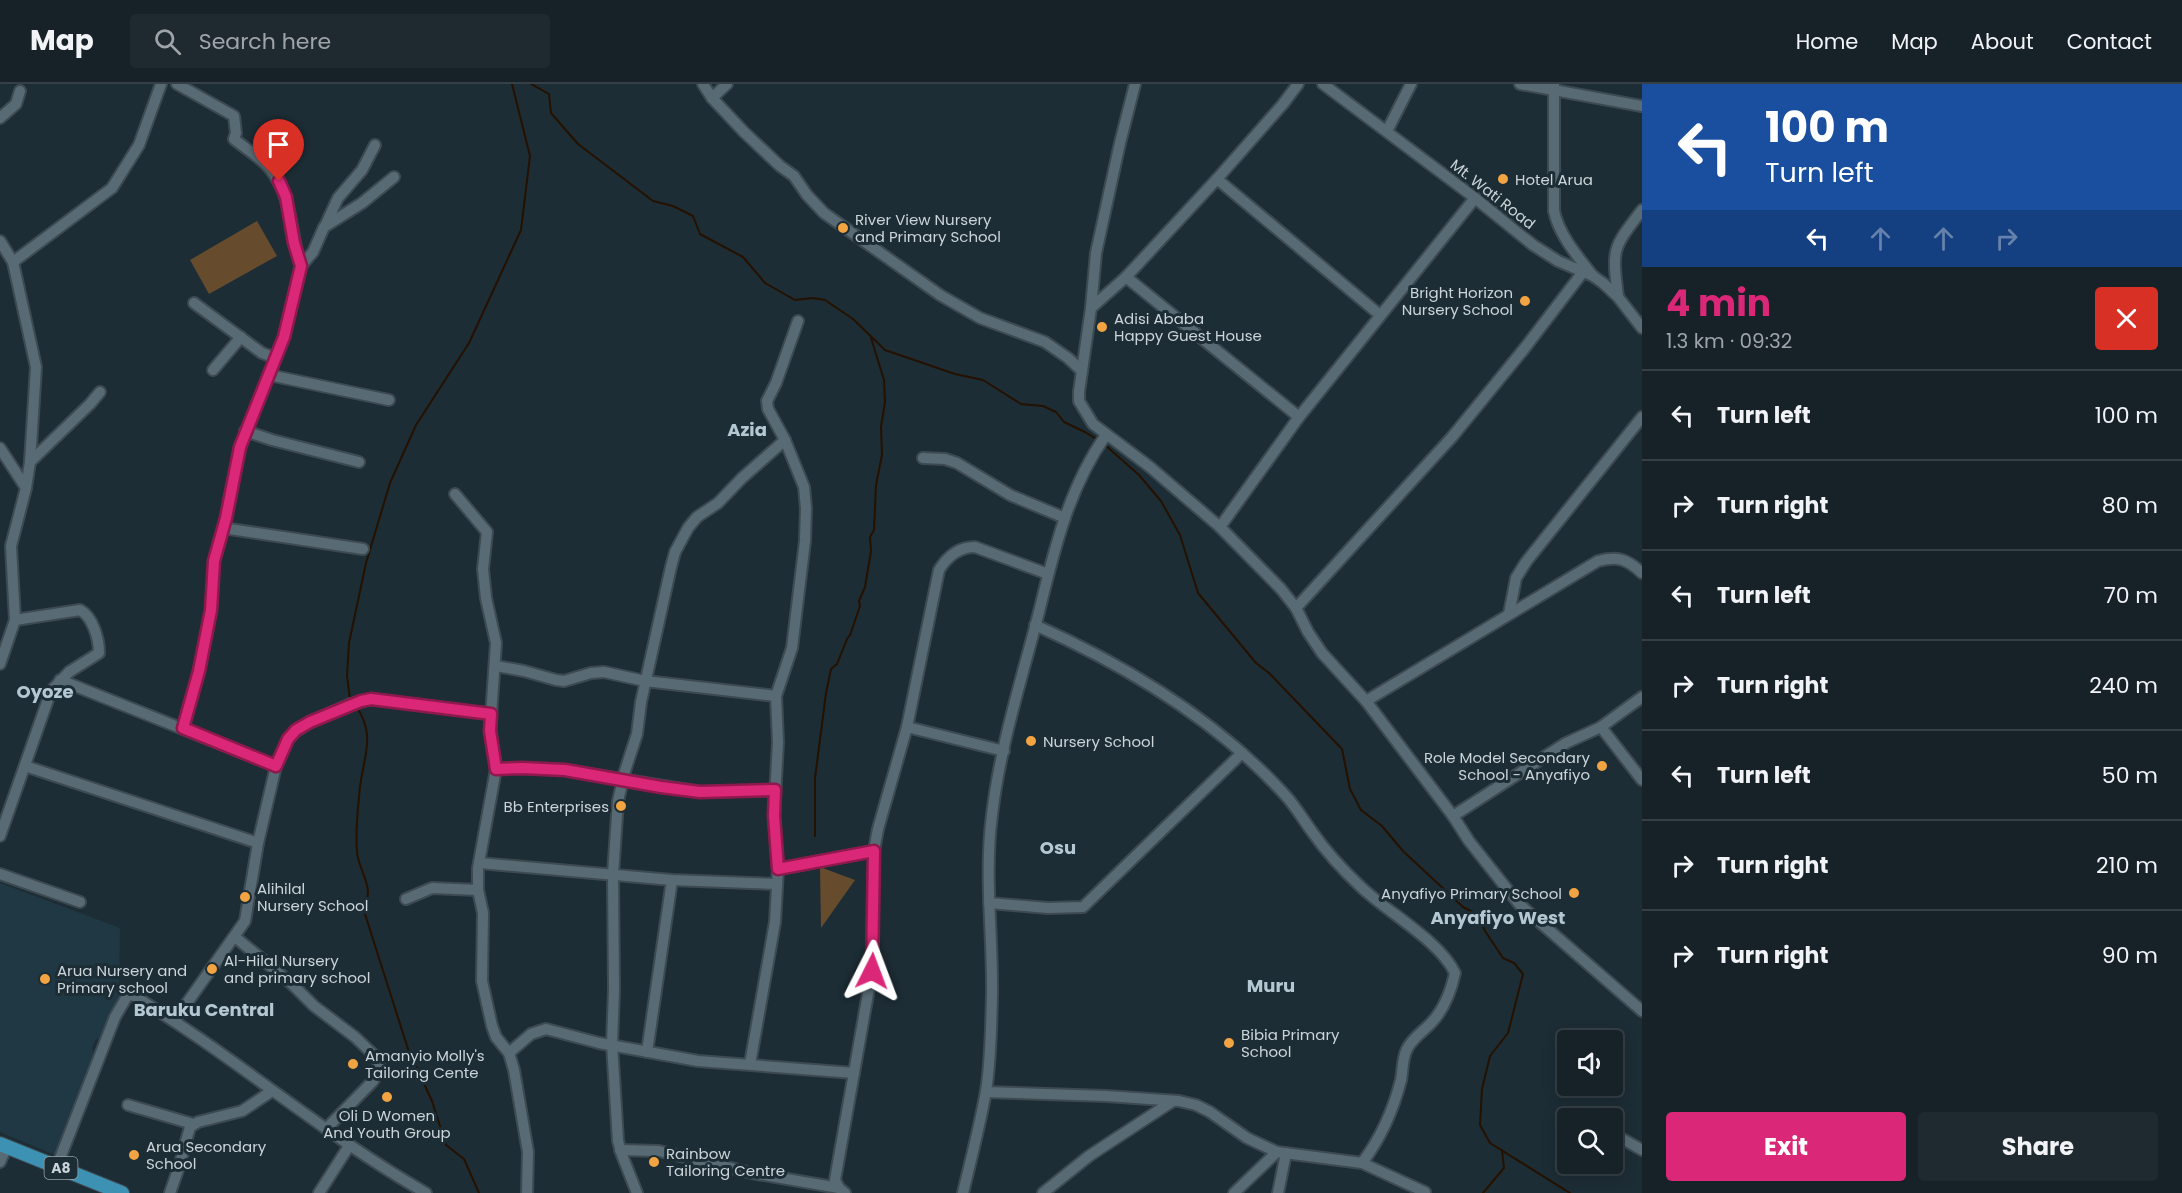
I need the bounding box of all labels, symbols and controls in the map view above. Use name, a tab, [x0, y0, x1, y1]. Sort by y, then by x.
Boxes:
search box	[130, 14, 550, 68]
text: Map	[30, 21, 94, 60]
icon: search	[151, 25, 184, 58]
text: Search here	[199, 26, 331, 57]
text: Home	[1796, 27, 1858, 56]
text: Map	[1891, 27, 1938, 56]
text: About	[1971, 27, 2034, 56]
text: Contact	[2067, 27, 2152, 56]
text: 100 m	[1765, 98, 1889, 157]
icon: left	[1666, 108, 1744, 186]
pin	[253, 119, 304, 181]
icon: arrive	[262, 128, 295, 161]
street label: Mt. Wati Road	[1446, 154, 1540, 234]
text: Turn left	[1765, 154, 1874, 191]
place label: Hotel Arua	[1515, 169, 1593, 190]
marker: Hotel Arua	[1496, 172, 1510, 186]
place label: River View Nursery and Primary School	[855, 209, 1001, 247]
marker: River View Nursery and Primary School	[836, 221, 850, 235]
icon: left	[1801, 222, 1834, 255]
icon: ahead	[1864, 222, 1897, 255]
icon: ahead	[1927, 222, 1960, 255]
icon: right	[1990, 222, 2023, 255]
text: 4 min	[1666, 278, 1771, 329]
place label: Bright Horizon Nursery School	[1402, 282, 1513, 320]
button: close	[2095, 287, 2158, 350]
marker: Bright Horizon Nursery School	[1518, 294, 1532, 308]
place label: Adisi Ababa Happy Guest House	[1114, 308, 1262, 346]
marker: Adisi Ababa Happy Guest House	[1095, 320, 1109, 334]
text: 1.3 km · 09:32	[1666, 327, 1792, 355]
icon: left	[1666, 399, 1699, 432]
text: Turn left	[1717, 400, 1811, 431]
text: 100 m	[2095, 400, 2158, 431]
district label: Azia	[727, 417, 767, 442]
icon: right	[1666, 489, 1699, 522]
text: Turn right	[1717, 490, 1828, 521]
text: 80 m	[2102, 490, 2158, 521]
icon: left	[1666, 579, 1699, 612]
text: Turn left	[1717, 580, 1811, 611]
text: 70 m	[2104, 580, 2158, 611]
icon: right	[1666, 669, 1699, 702]
text: Turn right	[1717, 670, 1828, 701]
text: 240 m	[2089, 670, 2158, 701]
district label: Oyoze	[16, 679, 74, 704]
place label: Nursery School	[1043, 731, 1154, 752]
marker: Nursery School	[1024, 734, 1038, 748]
place label: Role Model Secondary School - Anyafiyo	[1424, 747, 1591, 785]
marker: Role Model Secondary School - Anyafiyo	[1595, 759, 1609, 773]
icon: left	[1666, 759, 1699, 792]
text: Turn left	[1717, 760, 1811, 791]
text: 50 m	[2102, 760, 2158, 791]
place label: Bb Enterprises	[504, 796, 609, 817]
marker: Bb Enterprises	[614, 799, 628, 813]
district label: Osu	[1040, 835, 1076, 860]
icon: right	[1666, 849, 1699, 882]
text: Turn right	[1717, 850, 1828, 881]
text: 210 m	[2096, 850, 2158, 881]
place label: Alihilal Nursery School	[257, 878, 368, 916]
place label: Anyafiyo Primary School	[1381, 883, 1562, 904]
marker: Anyafiyo Primary School	[1567, 886, 1581, 900]
marker: Alihilal Nursery School	[238, 890, 252, 904]
district label: Anyafiyo West	[1431, 905, 1565, 930]
position arrow	[840, 939, 904, 1003]
icon: right	[1666, 939, 1699, 972]
text: Turn right	[1717, 940, 1828, 971]
text: 90 m	[2102, 940, 2158, 971]
place label: Al-Hilal Nursery and primary school	[224, 950, 370, 988]
place label: Arua Nursery and Primary school	[57, 960, 187, 998]
marker: Al-Hilal Nursery and primary school	[205, 962, 219, 976]
marker: Arua Nursery and Primary school	[38, 972, 52, 986]
district label: Muru	[1247, 973, 1295, 998]
district label: Baruku Central	[134, 997, 274, 1022]
place label: Bibia Primary School	[1241, 1024, 1340, 1062]
map controls	[1557, 1030, 1623, 1174]
button: sound	[1557, 1030, 1623, 1096]
marker: Bibia Primary School	[1222, 1036, 1236, 1050]
place label: Amanyio Molly's Tailoring Cente	[365, 1045, 485, 1083]
marker: Amanyio Molly's Tailoring Cente	[346, 1057, 360, 1071]
marker: Oli D Women And Youth Group	[380, 1090, 394, 1104]
place label: Oli D Women And Youth Group	[323, 1105, 451, 1143]
button: search	[1557, 1108, 1623, 1174]
button: Exit	[1666, 1112, 1906, 1181]
button: Share	[1918, 1112, 2158, 1181]
place label: Arua Secondary School	[146, 1136, 267, 1174]
place label: Rainbow Tailoring Centre	[666, 1143, 785, 1181]
marker: Arua Secondary School	[127, 1148, 141, 1162]
marker: Rainbow Tailoring Centre	[647, 1155, 661, 1169]
road number: A8	[44, 1157, 78, 1179]

